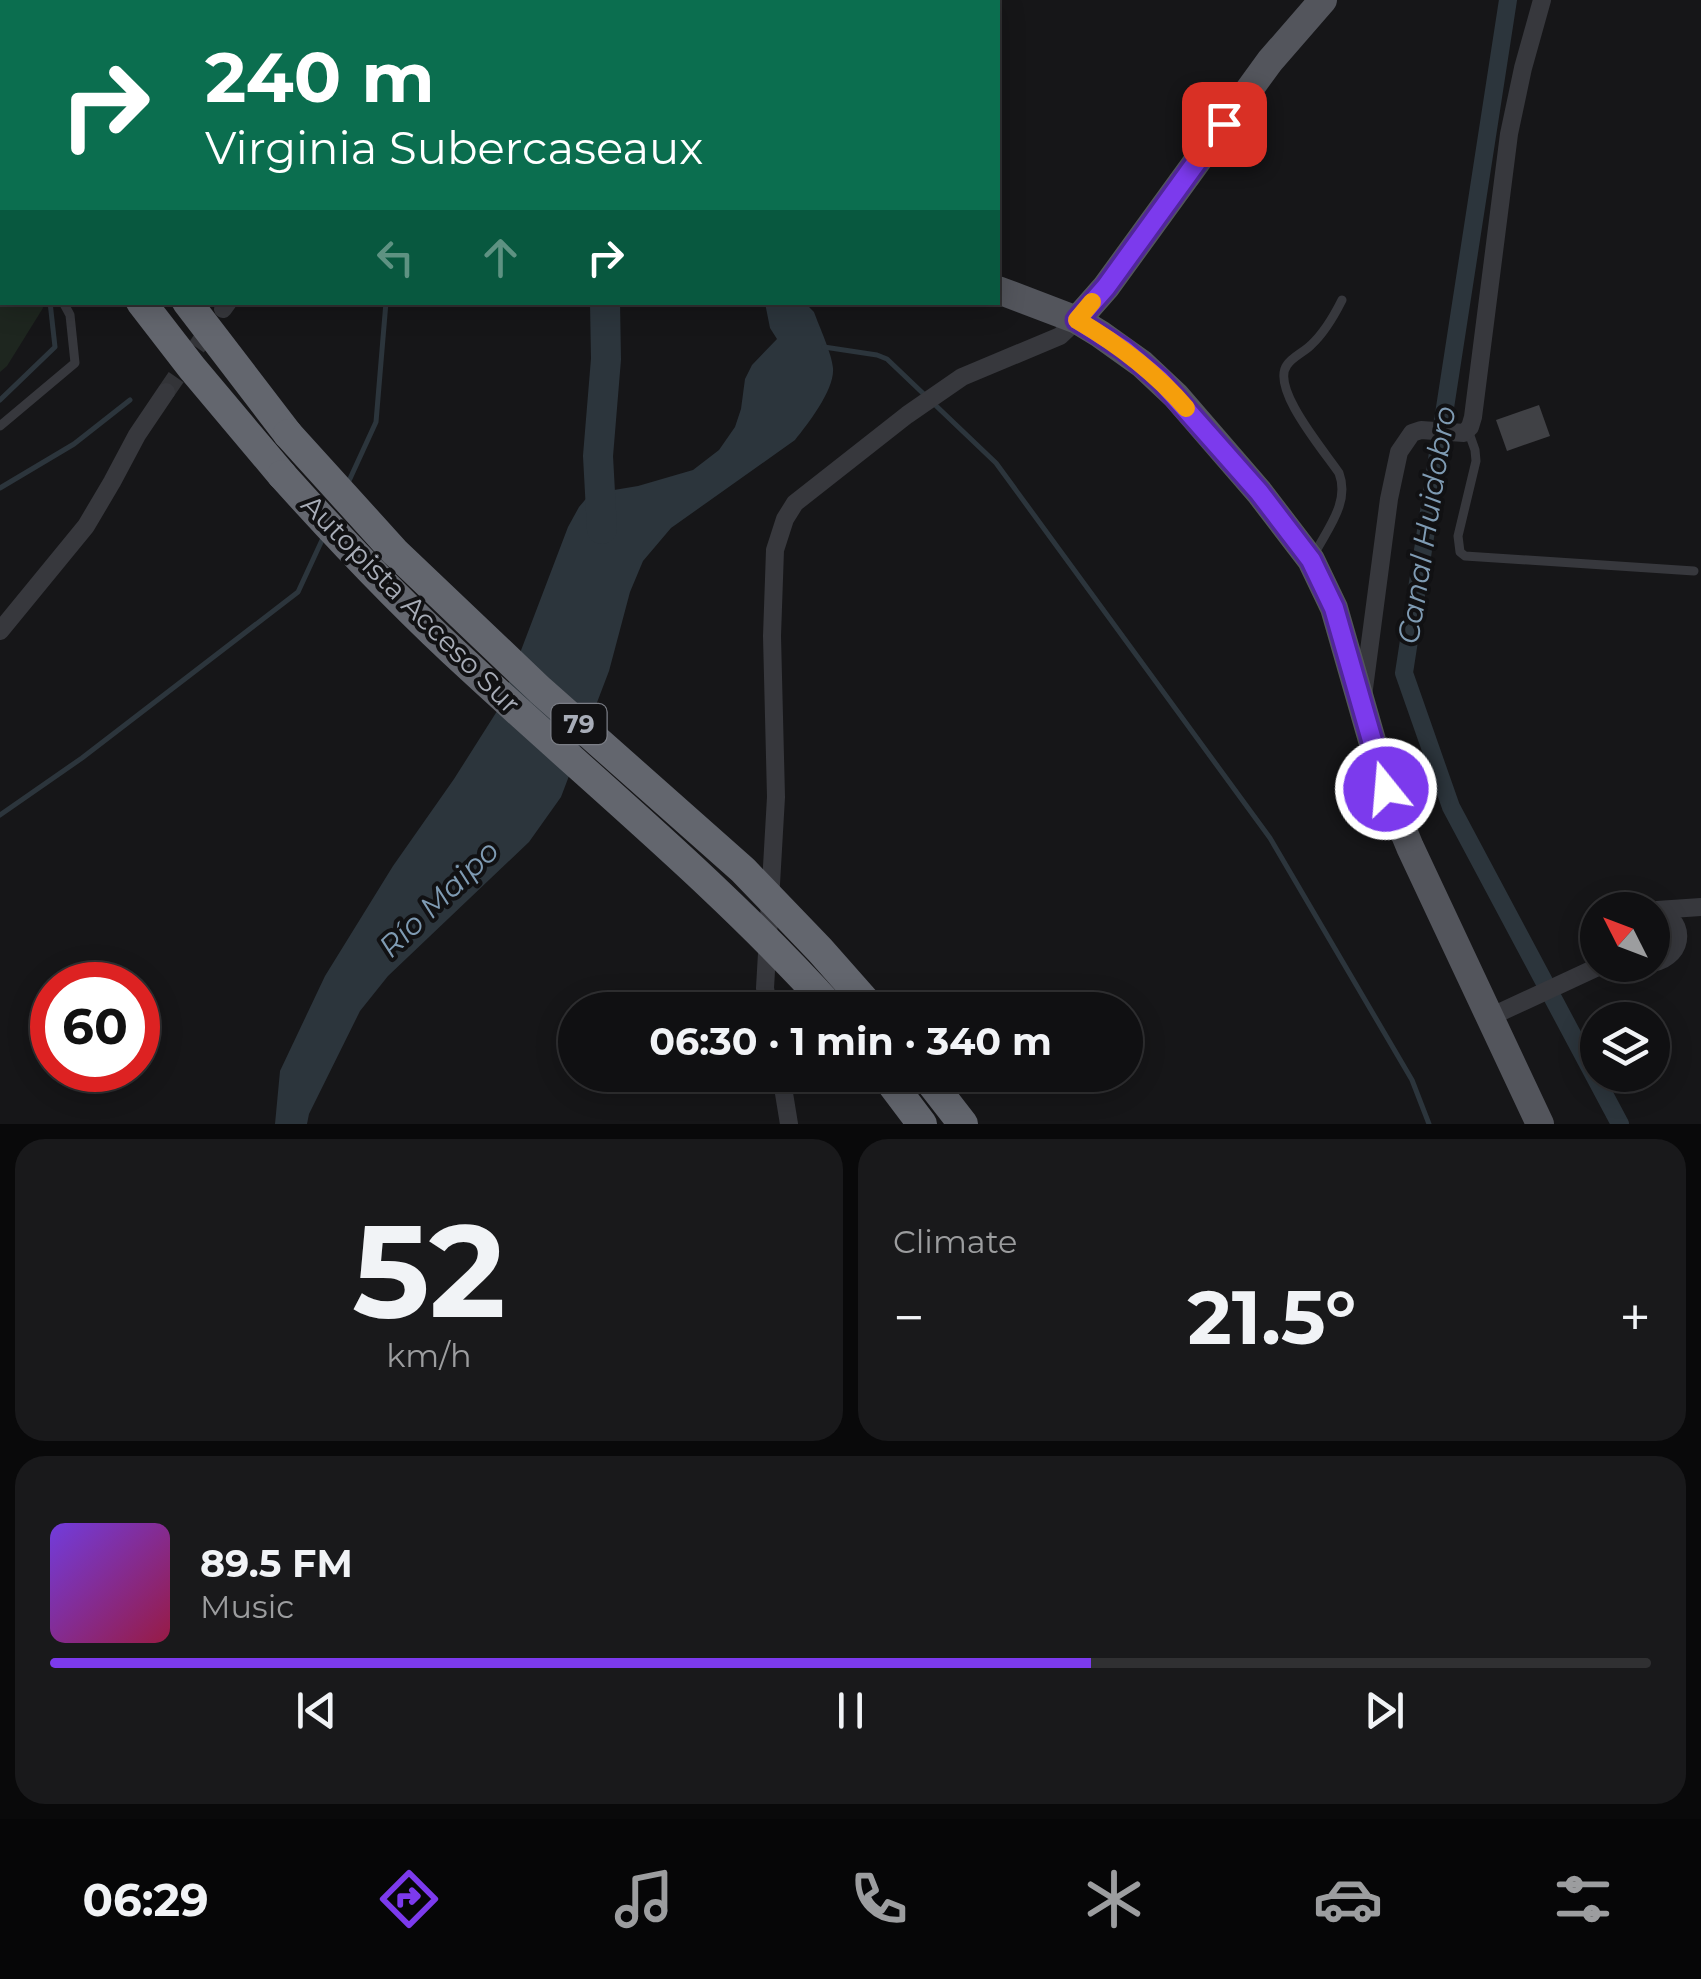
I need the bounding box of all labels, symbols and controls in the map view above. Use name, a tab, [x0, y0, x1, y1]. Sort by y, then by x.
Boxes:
text: 240 m	[205, 34, 435, 120]
icon: right	[40, 40, 170, 170]
pin	[1182, 82, 1267, 167]
icon: arrive	[1197, 97, 1252, 152]
text: Virginia Subercaseaux	[205, 120, 703, 175]
icon: left	[368, 230, 423, 285]
icon: ahead	[473, 230, 528, 285]
icon: right	[578, 230, 633, 285]
water label: Canal Huidobro	[1389, 403, 1464, 647]
street label: Autopista Acceso Sur	[294, 487, 528, 721]
road number: 79	[552, 704, 606, 744]
position arrow	[1334, 737, 1438, 841]
water label: Río Maipo	[371, 832, 506, 965]
north arrow	[1580, 892, 1670, 982]
map controls	[1580, 892, 1670, 1092]
speed limit sign: 60	[30, 962, 160, 1092]
button: layers	[1580, 1002, 1670, 1092]
text: 06:30 · 1 min · 340 m	[649, 1018, 1052, 1065]
text: 52	[352, 1191, 506, 1350]
text: Climate	[893, 1222, 1017, 1261]
text: 21.5°	[1188, 1271, 1356, 1363]
text: −	[893, 1284, 925, 1351]
text: +	[1619, 1284, 1651, 1351]
text: km/h	[386, 1336, 472, 1375]
text: 89.5 FM	[200, 1540, 353, 1587]
text: Music	[200, 1587, 294, 1626]
icon: previous	[289, 1683, 344, 1738]
icon: pause	[823, 1683, 878, 1738]
icon: next	[1357, 1683, 1412, 1738]
icon: directions	[374, 1864, 444, 1934]
icon: music	[609, 1864, 679, 1934]
icon: phone	[844, 1864, 914, 1934]
icon: climate	[1079, 1864, 1149, 1934]
icon: car	[1313, 1864, 1383, 1934]
icon: filters	[1548, 1864, 1618, 1934]
text: 06:29	[82, 1872, 209, 1927]

